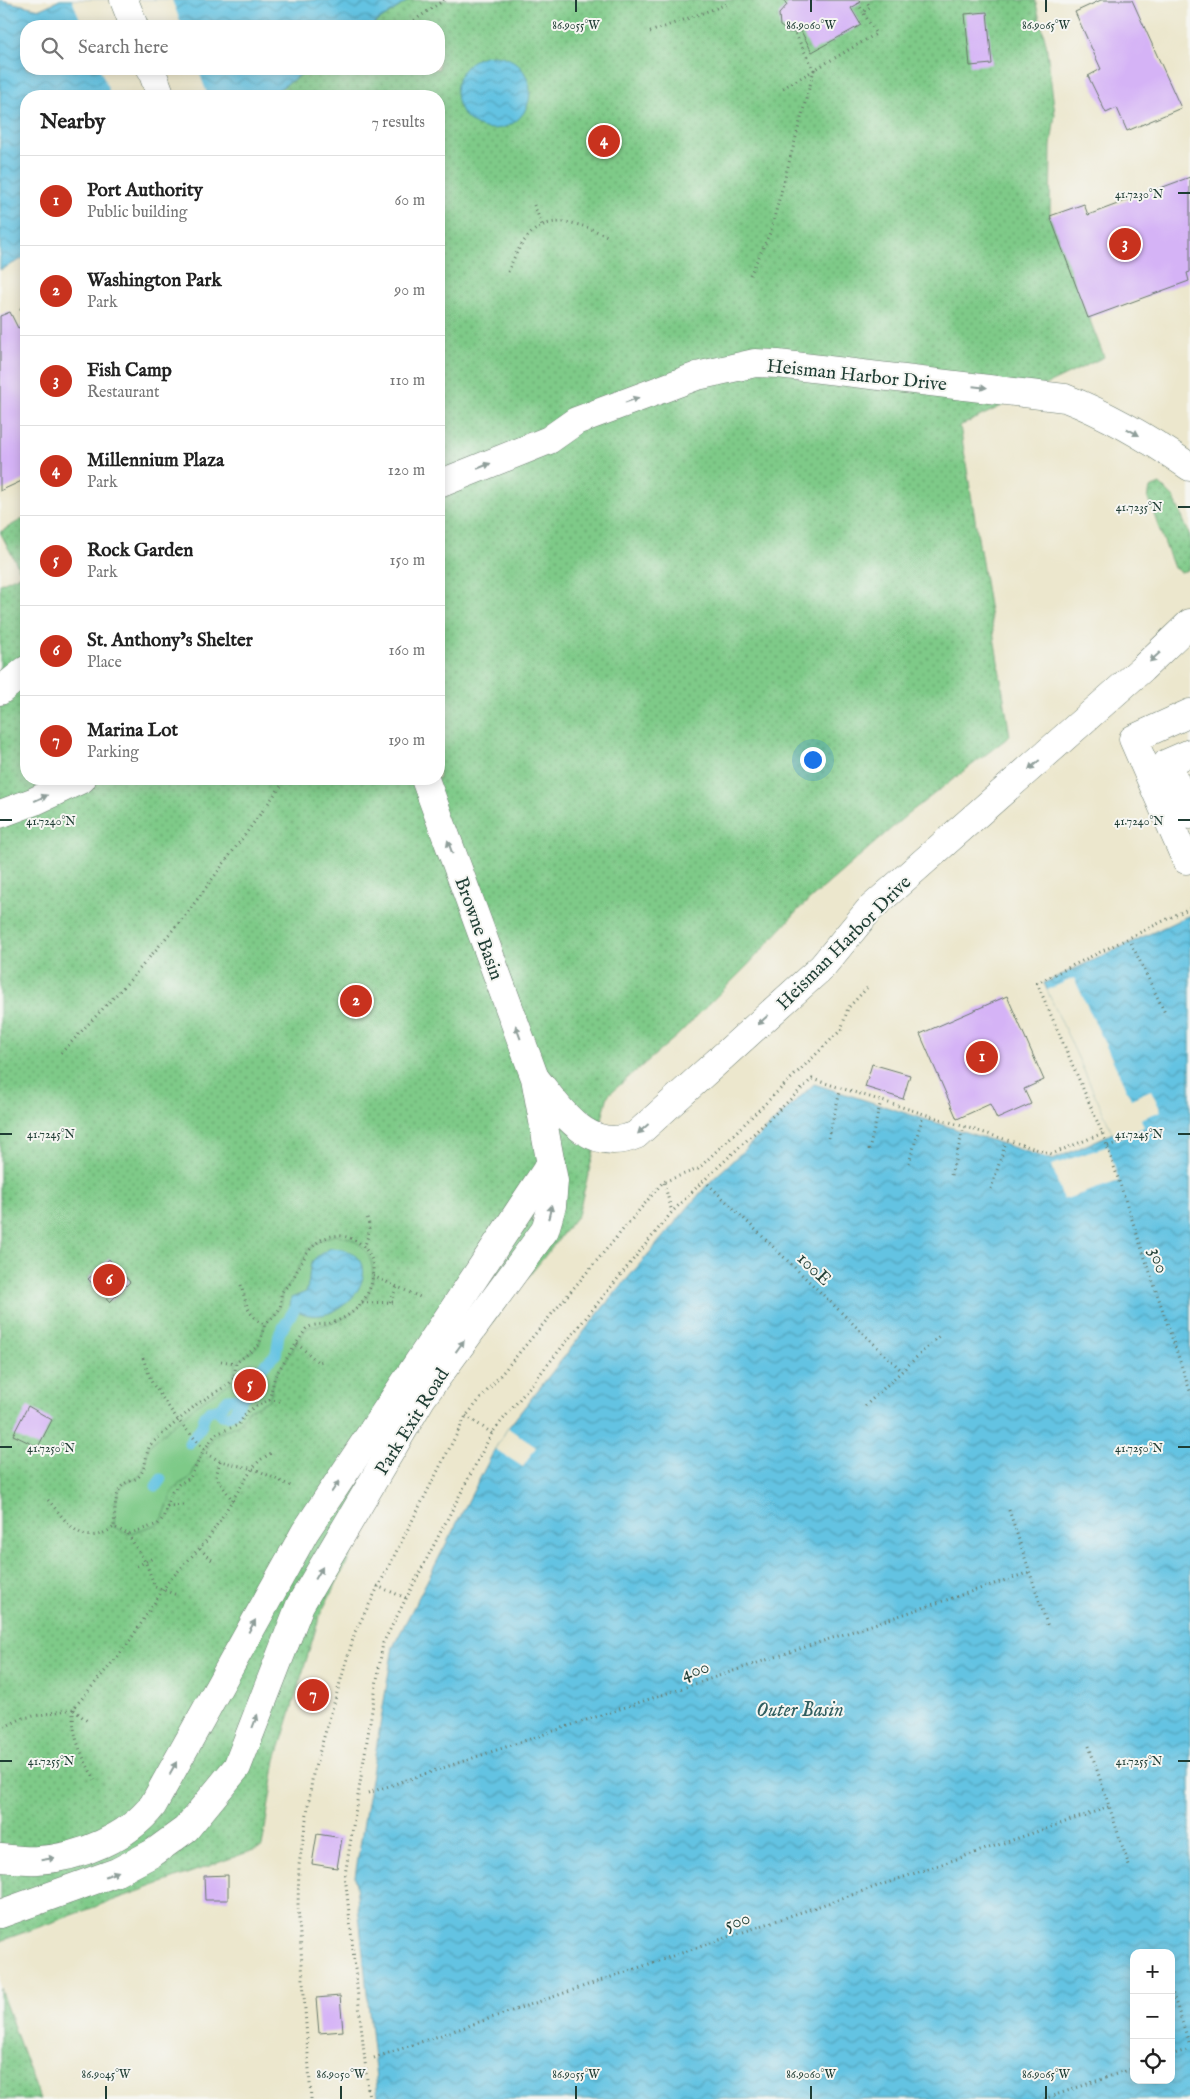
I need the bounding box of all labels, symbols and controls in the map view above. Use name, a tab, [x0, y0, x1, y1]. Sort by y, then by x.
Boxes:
text: 86.9055°W	[552, 18, 600, 33]
text: 86.9060°W	[786, 18, 836, 33]
text: 86.9065°W	[1022, 18, 1071, 33]
search box	[20, 20, 445, 75]
icon: search	[38, 34, 66, 62]
text: Search here	[78, 36, 169, 60]
text: Nearby	[40, 109, 105, 136]
text: 7 results	[371, 113, 425, 133]
pin: 4	[588, 122, 620, 160]
text: Port Authority	[87, 179, 203, 203]
text: 41.7230°N	[1115, 187, 1164, 202]
text: 1	[53, 191, 59, 211]
text: 60 m	[395, 191, 425, 211]
text: Public building	[87, 203, 187, 223]
pin: 3	[1109, 225, 1141, 263]
text: Washington Park	[87, 269, 222, 293]
text: 2	[52, 281, 60, 301]
text: 90 m	[394, 281, 425, 301]
text: Park	[87, 293, 117, 313]
street label: Heisman Harbor Drive	[766, 355, 948, 397]
text: Fish Camp	[87, 359, 172, 383]
text: 3	[53, 371, 59, 391]
text: 110 m	[389, 371, 425, 391]
text: Restaurant	[87, 383, 160, 403]
one-way arrow	[972, 383, 988, 391]
one-way arrow	[625, 396, 640, 404]
one-way arrow	[1126, 428, 1140, 436]
text: Millennium Plaza	[87, 449, 224, 473]
text: 4	[52, 461, 60, 481]
text: 120 m	[388, 461, 425, 481]
one-way arrow	[477, 462, 492, 470]
text: Park	[87, 473, 117, 493]
text: 41.7235°N	[1116, 500, 1163, 515]
text: Rock Garden	[87, 539, 193, 563]
text: 5	[53, 551, 59, 571]
text: 150 m	[390, 551, 425, 571]
text: Park	[87, 563, 117, 583]
text: St. Anthony’s Shelter	[87, 629, 253, 653]
text: 6	[53, 641, 59, 661]
text: 160 m	[389, 641, 425, 661]
one-way arrow	[1150, 651, 1162, 663]
text: Place	[87, 653, 122, 673]
text: Marina Lot	[87, 719, 178, 743]
text: 7	[52, 731, 60, 751]
text: 190 m	[388, 731, 425, 751]
text: Parking	[87, 743, 139, 763]
your location	[800, 747, 826, 773]
one-way arrow	[1027, 760, 1040, 771]
one-way arrow	[34, 793, 48, 801]
text: 41.7240°N	[26, 814, 76, 829]
text: 41.7240°N	[1114, 814, 1164, 829]
one-way arrow	[446, 839, 454, 854]
street label: Heisman Harbor Drive	[772, 871, 917, 1016]
street label: Browne Basin	[448, 874, 508, 983]
pin: 2	[340, 982, 372, 1020]
one-way arrow	[758, 1014, 770, 1026]
one-way arrow	[514, 1024, 522, 1039]
pin: 1	[966, 1038, 998, 1076]
one-way arrow	[637, 1123, 649, 1135]
text: 41.7245°N	[27, 1127, 76, 1142]
text: 41.7245°N	[1115, 1127, 1164, 1142]
one-way arrow	[546, 1204, 554, 1219]
street label: 300	[1143, 1245, 1174, 1277]
street label: 100E	[791, 1247, 836, 1292]
pin: 6	[93, 1261, 125, 1299]
one-way arrow	[455, 1339, 465, 1353]
street label: Park Exit Road	[370, 1364, 455, 1480]
pin: 5	[234, 1366, 266, 1404]
text: 41.7250°N	[27, 1441, 76, 1456]
text: 41.7250°N	[1115, 1441, 1164, 1456]
one-way arrow	[330, 1480, 340, 1493]
one-way arrow	[315, 1566, 324, 1579]
one-way arrow	[248, 1620, 257, 1633]
street label: 400	[679, 1655, 713, 1687]
pin: 7	[297, 1676, 329, 1714]
water label: Outer Basin	[756, 1698, 844, 1723]
one-way arrow	[252, 1714, 259, 1729]
text: 41.7255°N	[28, 1754, 75, 1769]
text: 41.7255°N	[1116, 1754, 1163, 1769]
one-way arrow	[169, 1761, 177, 1776]
one-way arrow	[41, 1854, 57, 1862]
one-way arrow	[105, 1870, 120, 1878]
street label: 500	[722, 1906, 754, 1937]
map controls	[1130, 1949, 1175, 2084]
button: +	[1130, 1949, 1175, 1994]
button: −	[1130, 1994, 1175, 2039]
button: locate	[1130, 2039, 1175, 2084]
text: 86.9045°W	[82, 2067, 131, 2082]
text: 86.9050°W	[317, 2067, 366, 2082]
text: 86.9055°W	[552, 2067, 600, 2082]
text: 86.9060°W	[786, 2067, 836, 2082]
text: 86.9065°W	[1022, 2067, 1071, 2082]

